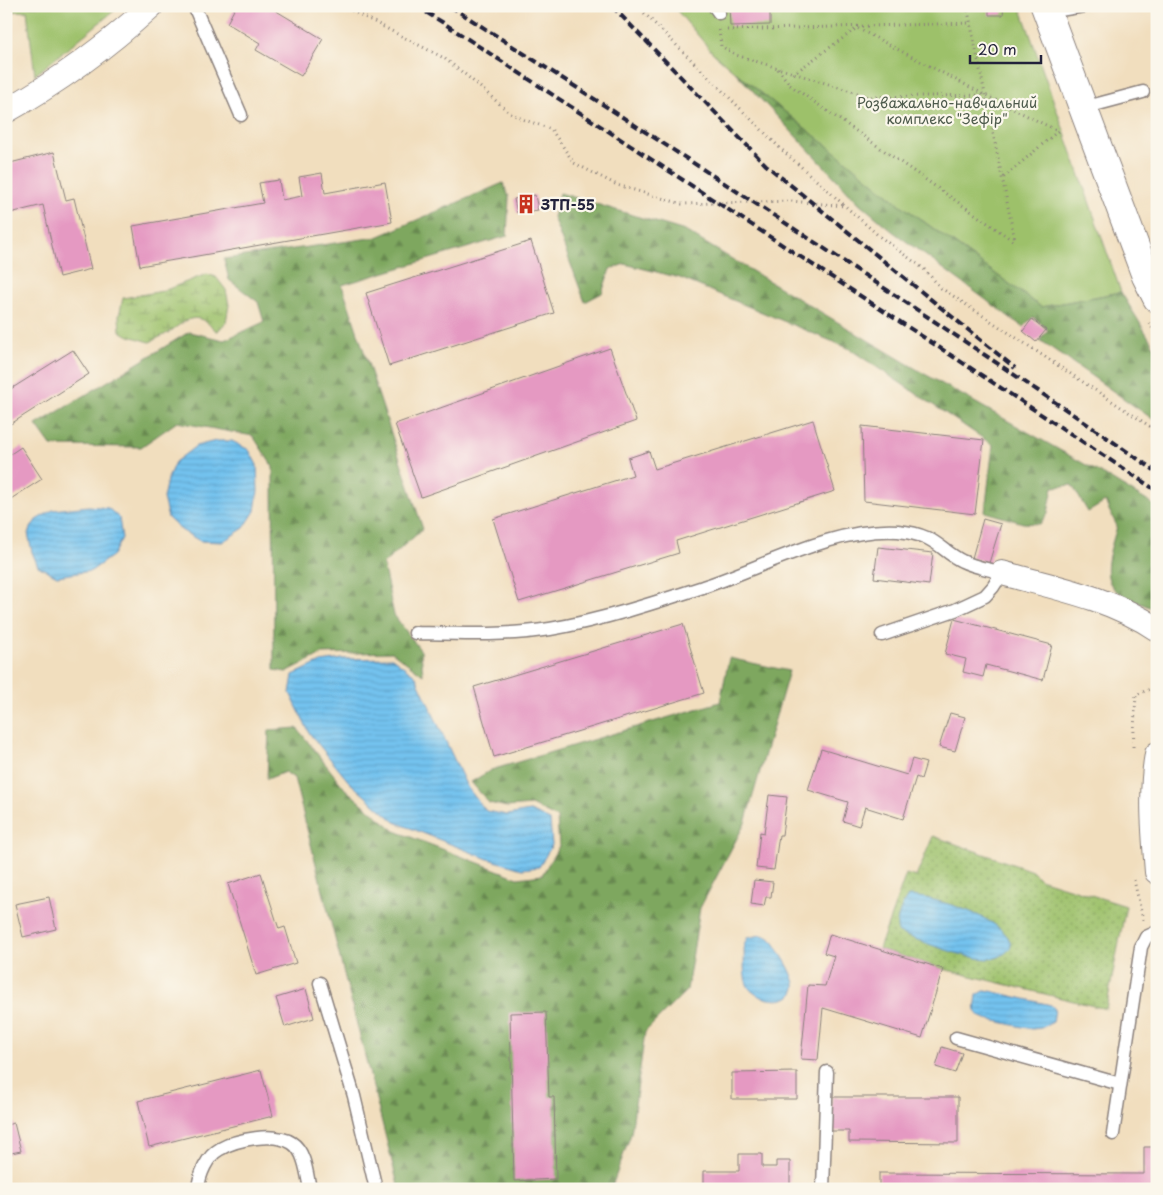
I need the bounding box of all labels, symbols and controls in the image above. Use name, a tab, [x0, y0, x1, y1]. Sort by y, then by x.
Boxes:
scale bar	[970, 32, 1042, 64]
text: 20 m	[978, 37, 1017, 60]
park label: Розважально-навчальний комплекс "Зефір"	[857, 92, 1037, 129]
building icon: ЗТП-55	[515, 193, 537, 215]
place label: ЗТП-55	[540, 194, 595, 215]

